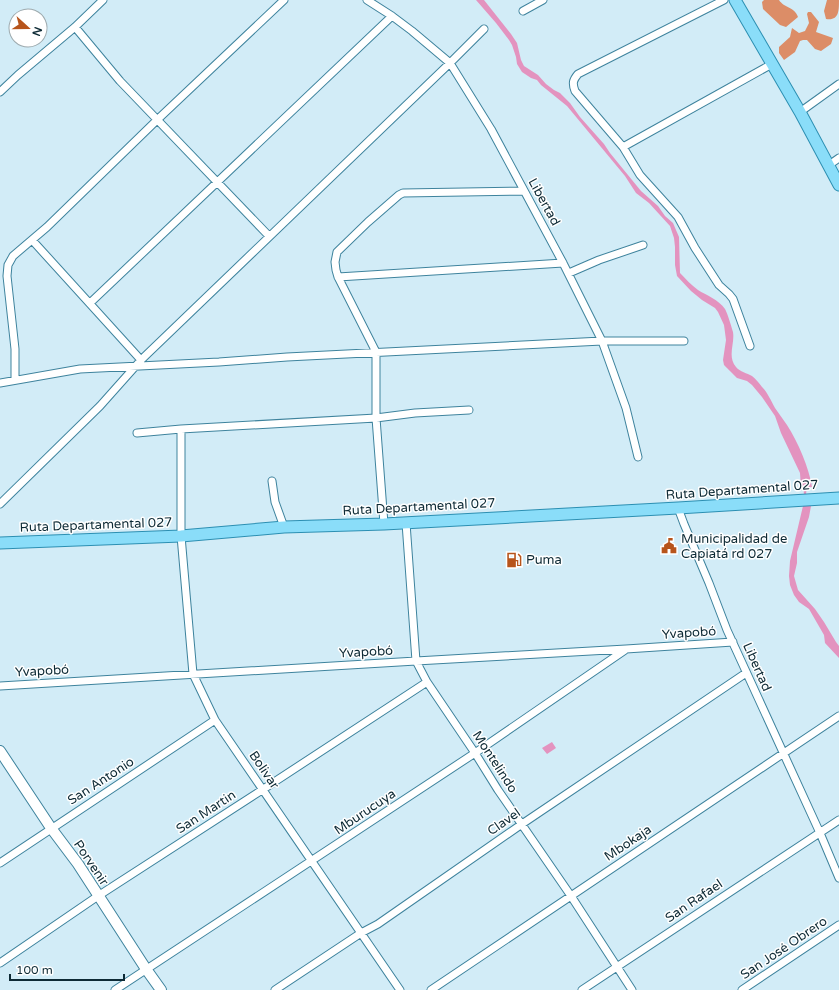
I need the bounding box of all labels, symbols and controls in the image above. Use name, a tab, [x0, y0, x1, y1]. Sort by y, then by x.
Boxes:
north arrow	[8, 8, 48, 48]
text: N	[29, 25, 45, 38]
street label: Libertad	[524, 175, 564, 229]
street label: Ruta Departamental 027	[665, 477, 819, 503]
street label: Ruta Departamental 027	[342, 495, 496, 519]
street label: Ruta Departamental 027	[19, 514, 173, 536]
place label: Municipalidad de Capiatá rd 027	[681, 531, 787, 562]
public building icon: Municipalidad de Capiatá rd 027	[660, 537, 678, 555]
fuel station icon: Puma	[505, 551, 523, 569]
place label: Puma	[526, 552, 562, 568]
street label: Yvapobó	[661, 623, 717, 643]
street label: Libertad	[739, 640, 775, 694]
street label: Yvapobó	[339, 643, 394, 661]
street label: Yvapobó	[15, 662, 70, 680]
street label: Montelindo	[469, 728, 521, 796]
street label: Bolivar	[246, 748, 283, 792]
street label: San Antonio	[65, 754, 137, 808]
street label: Mburucuya	[331, 786, 399, 838]
street label: San Martin	[173, 787, 239, 837]
street label: Clavel	[484, 805, 524, 839]
street label: Mbokaja	[601, 821, 655, 865]
street label: Porvenir	[70, 837, 112, 889]
street label: San Rafael	[662, 876, 726, 926]
street label: San José Obrero	[738, 913, 830, 983]
scale bar	[10, 956, 124, 982]
text: 100 m	[16, 963, 53, 977]

